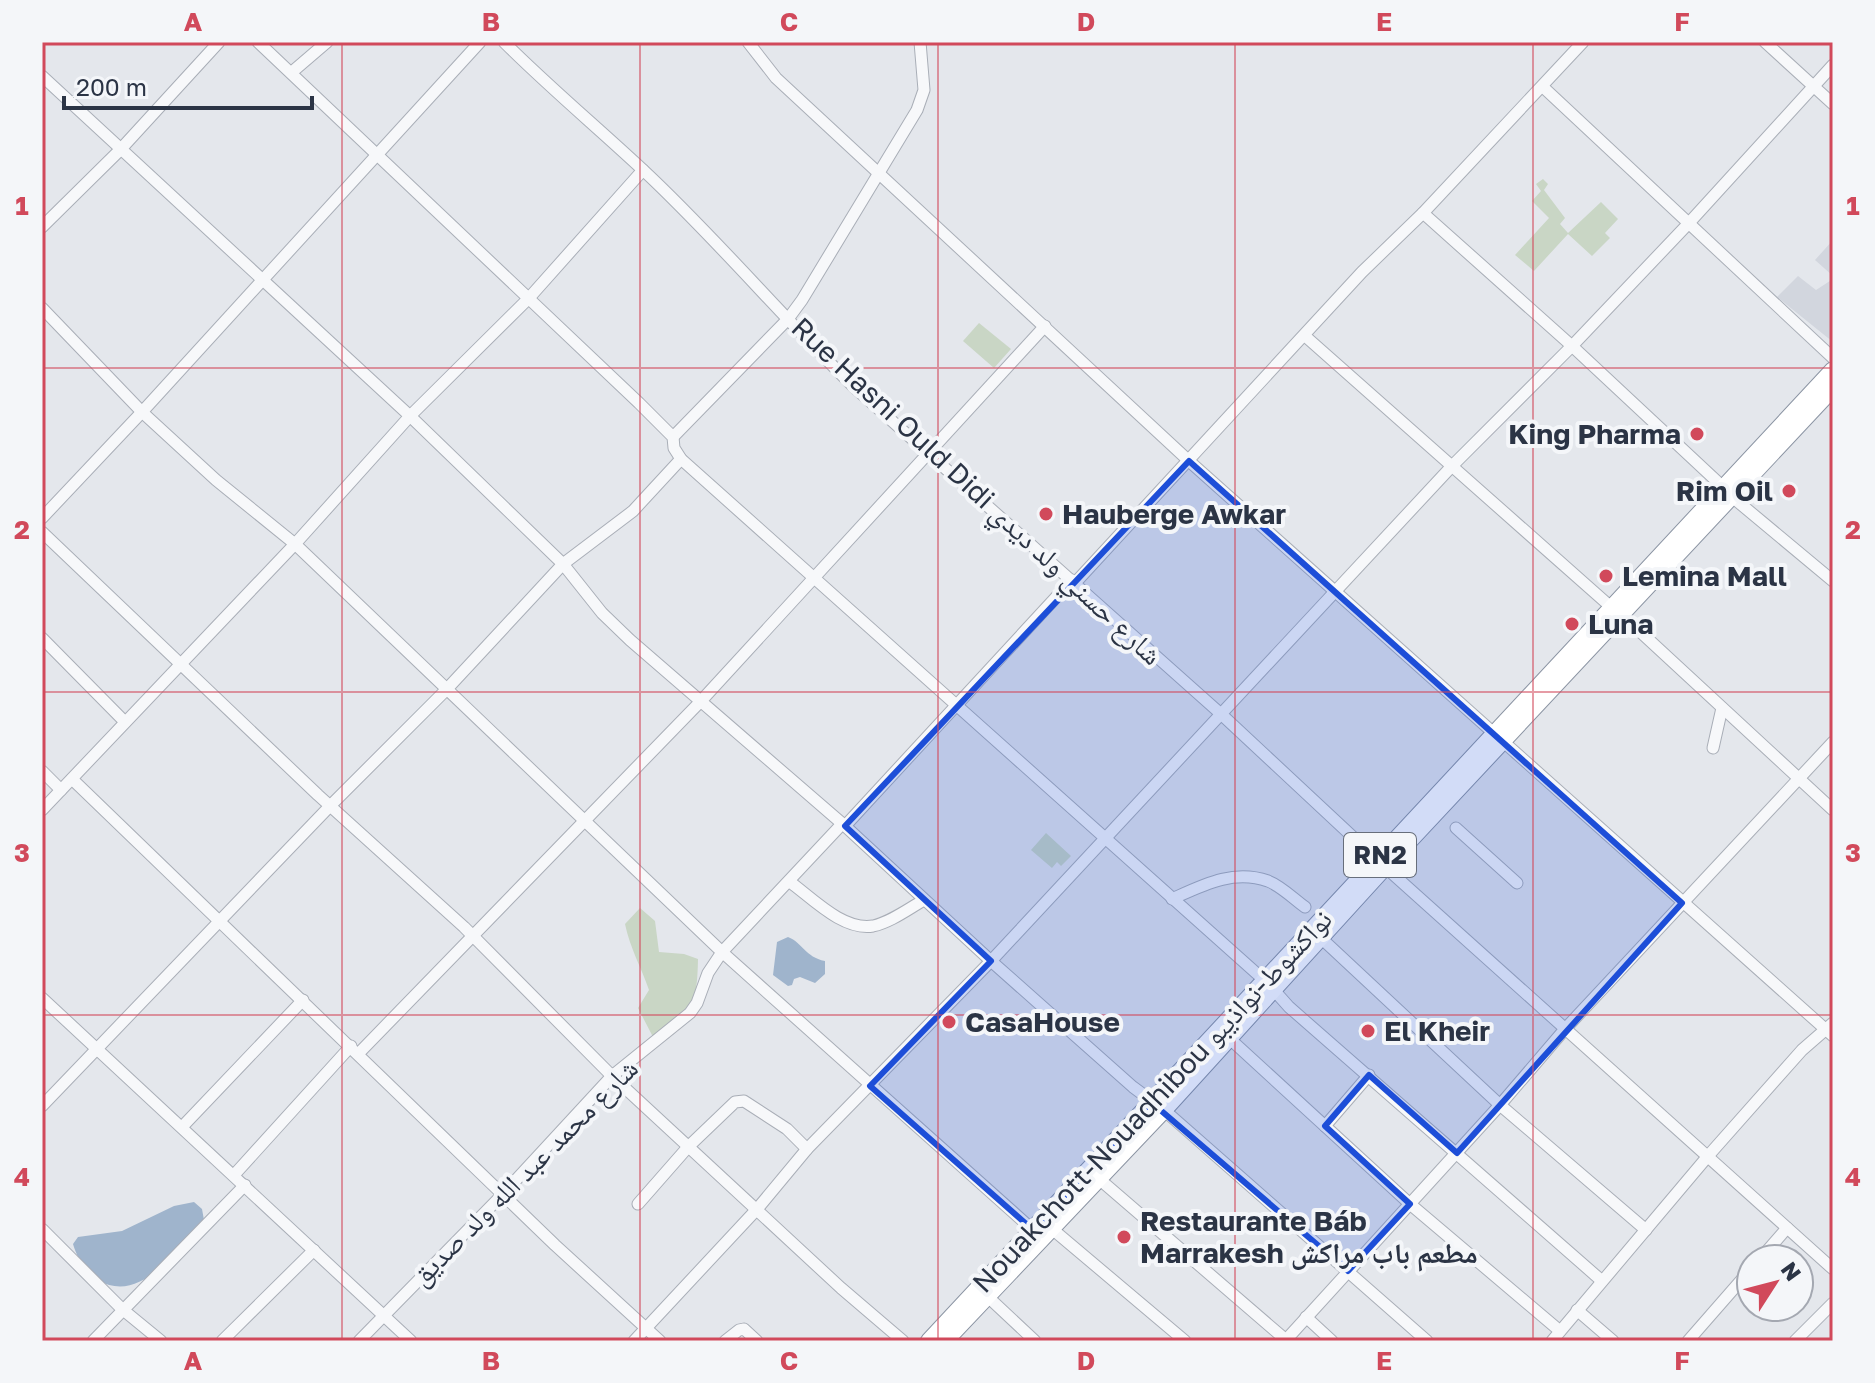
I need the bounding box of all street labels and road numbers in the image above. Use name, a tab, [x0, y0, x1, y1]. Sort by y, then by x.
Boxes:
street label: Rue Hasni Ould Didi شارع حسني ولد ديدي	[781, 310, 1169, 676]
road number: RN2	[1344, 833, 1416, 877]
street label: Nouakchott-Nouadhibou نواكشوط-نواذيبو	[965, 902, 1338, 1299]
street label: شارع محمد عبد الله ولد صديق	[403, 1051, 645, 1293]

